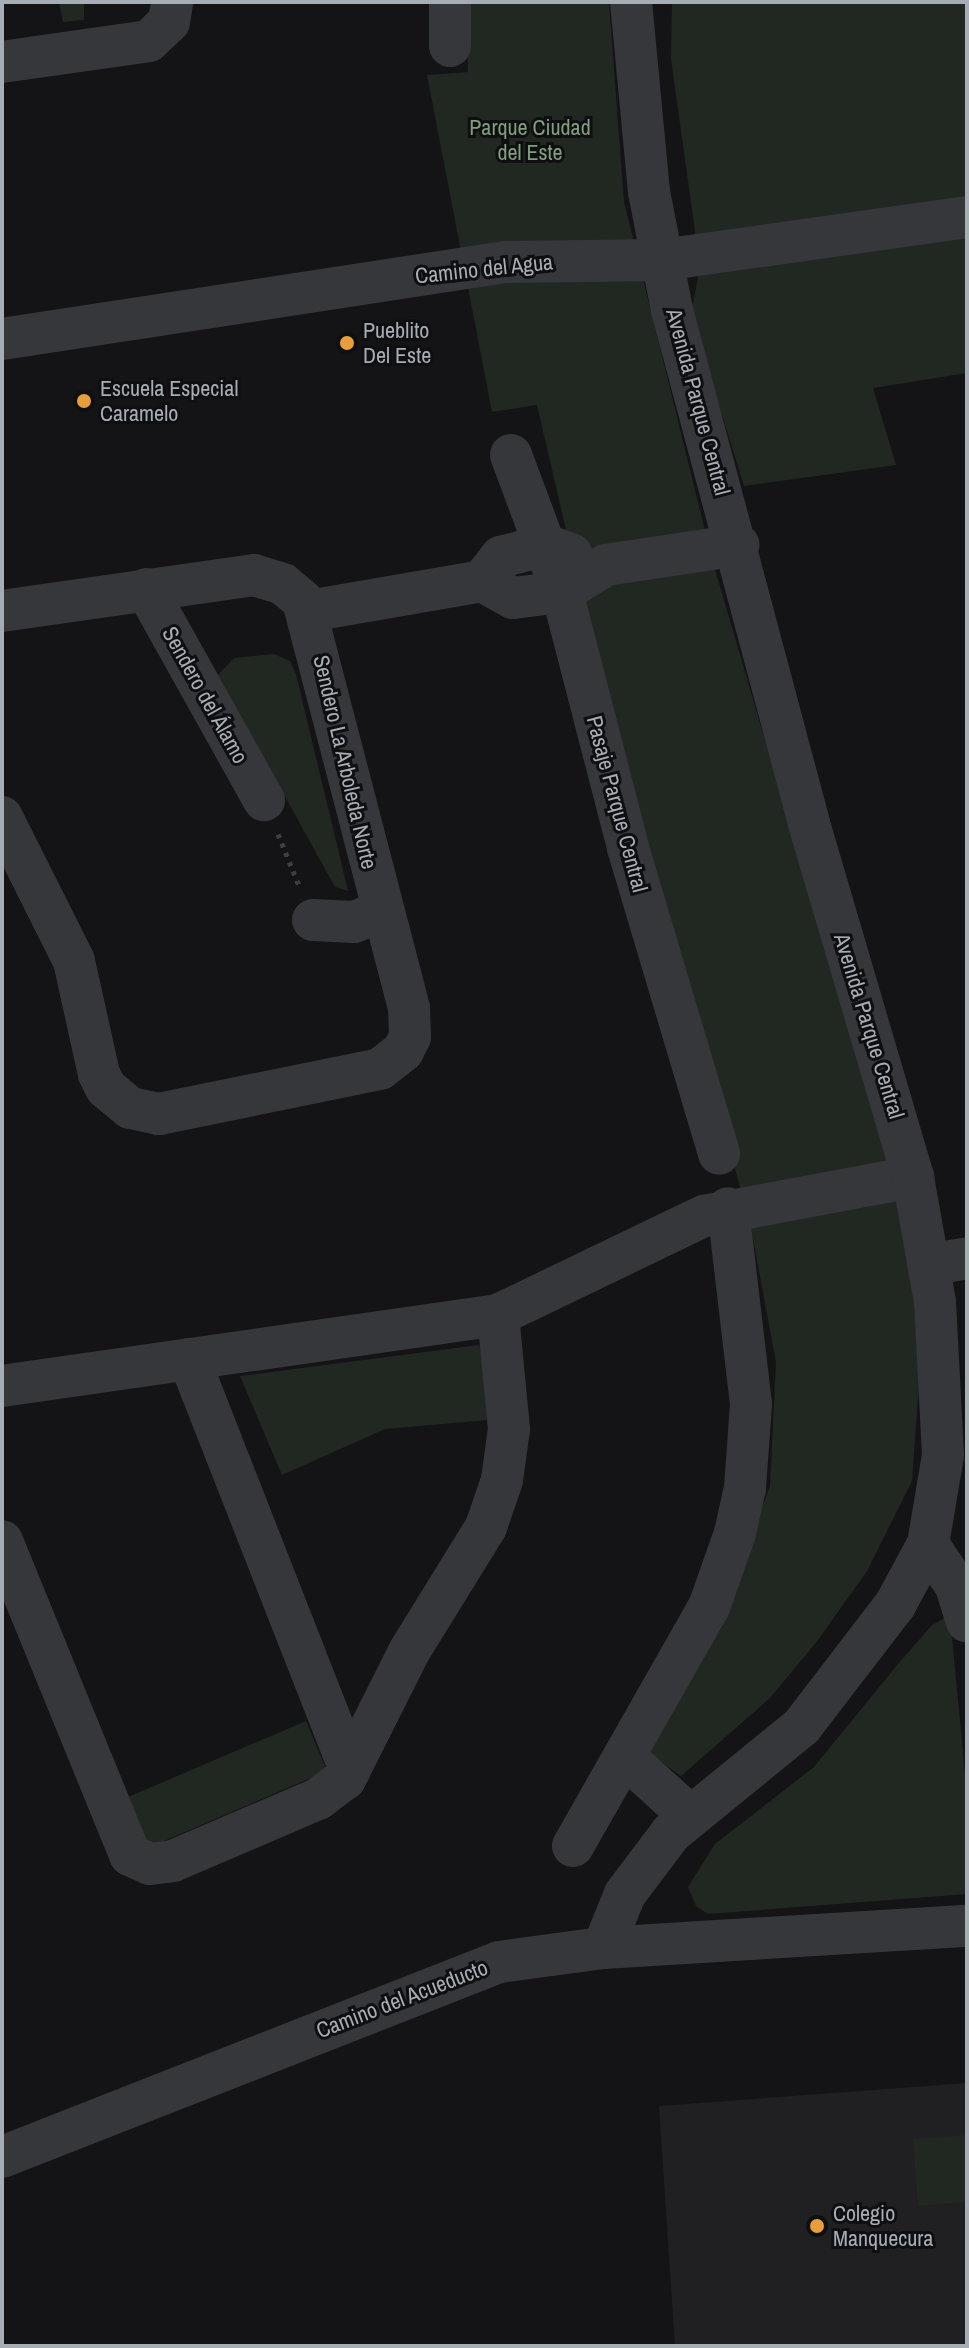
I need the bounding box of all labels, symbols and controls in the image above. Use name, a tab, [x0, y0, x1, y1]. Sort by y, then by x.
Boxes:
park label: Parque Ciudad del Este	[469, 114, 591, 166]
street label: Camino del Agua	[413, 249, 555, 289]
street label: Avenida Parque Central	[660, 306, 736, 498]
place label: Pueblito Del Este	[363, 317, 431, 368]
marker: Pueblito Del Este	[338, 334, 356, 352]
place label: Escuela Especial Caramelo	[100, 375, 238, 426]
marker: Escuela Especial Caramelo	[75, 392, 93, 410]
street label: Sendero del Álamo	[156, 622, 254, 768]
street label: Sendero La Arboleda Norte	[307, 652, 383, 872]
street label: Pasaje Parque Central	[581, 713, 653, 895]
street label: Avenida Parque Central	[828, 930, 910, 1122]
street label: Camino del Acueducto	[312, 1954, 492, 2044]
place label: Colegio Manquecura	[833, 2200, 933, 2252]
marker: Colegio Manquecura	[808, 2217, 826, 2235]

